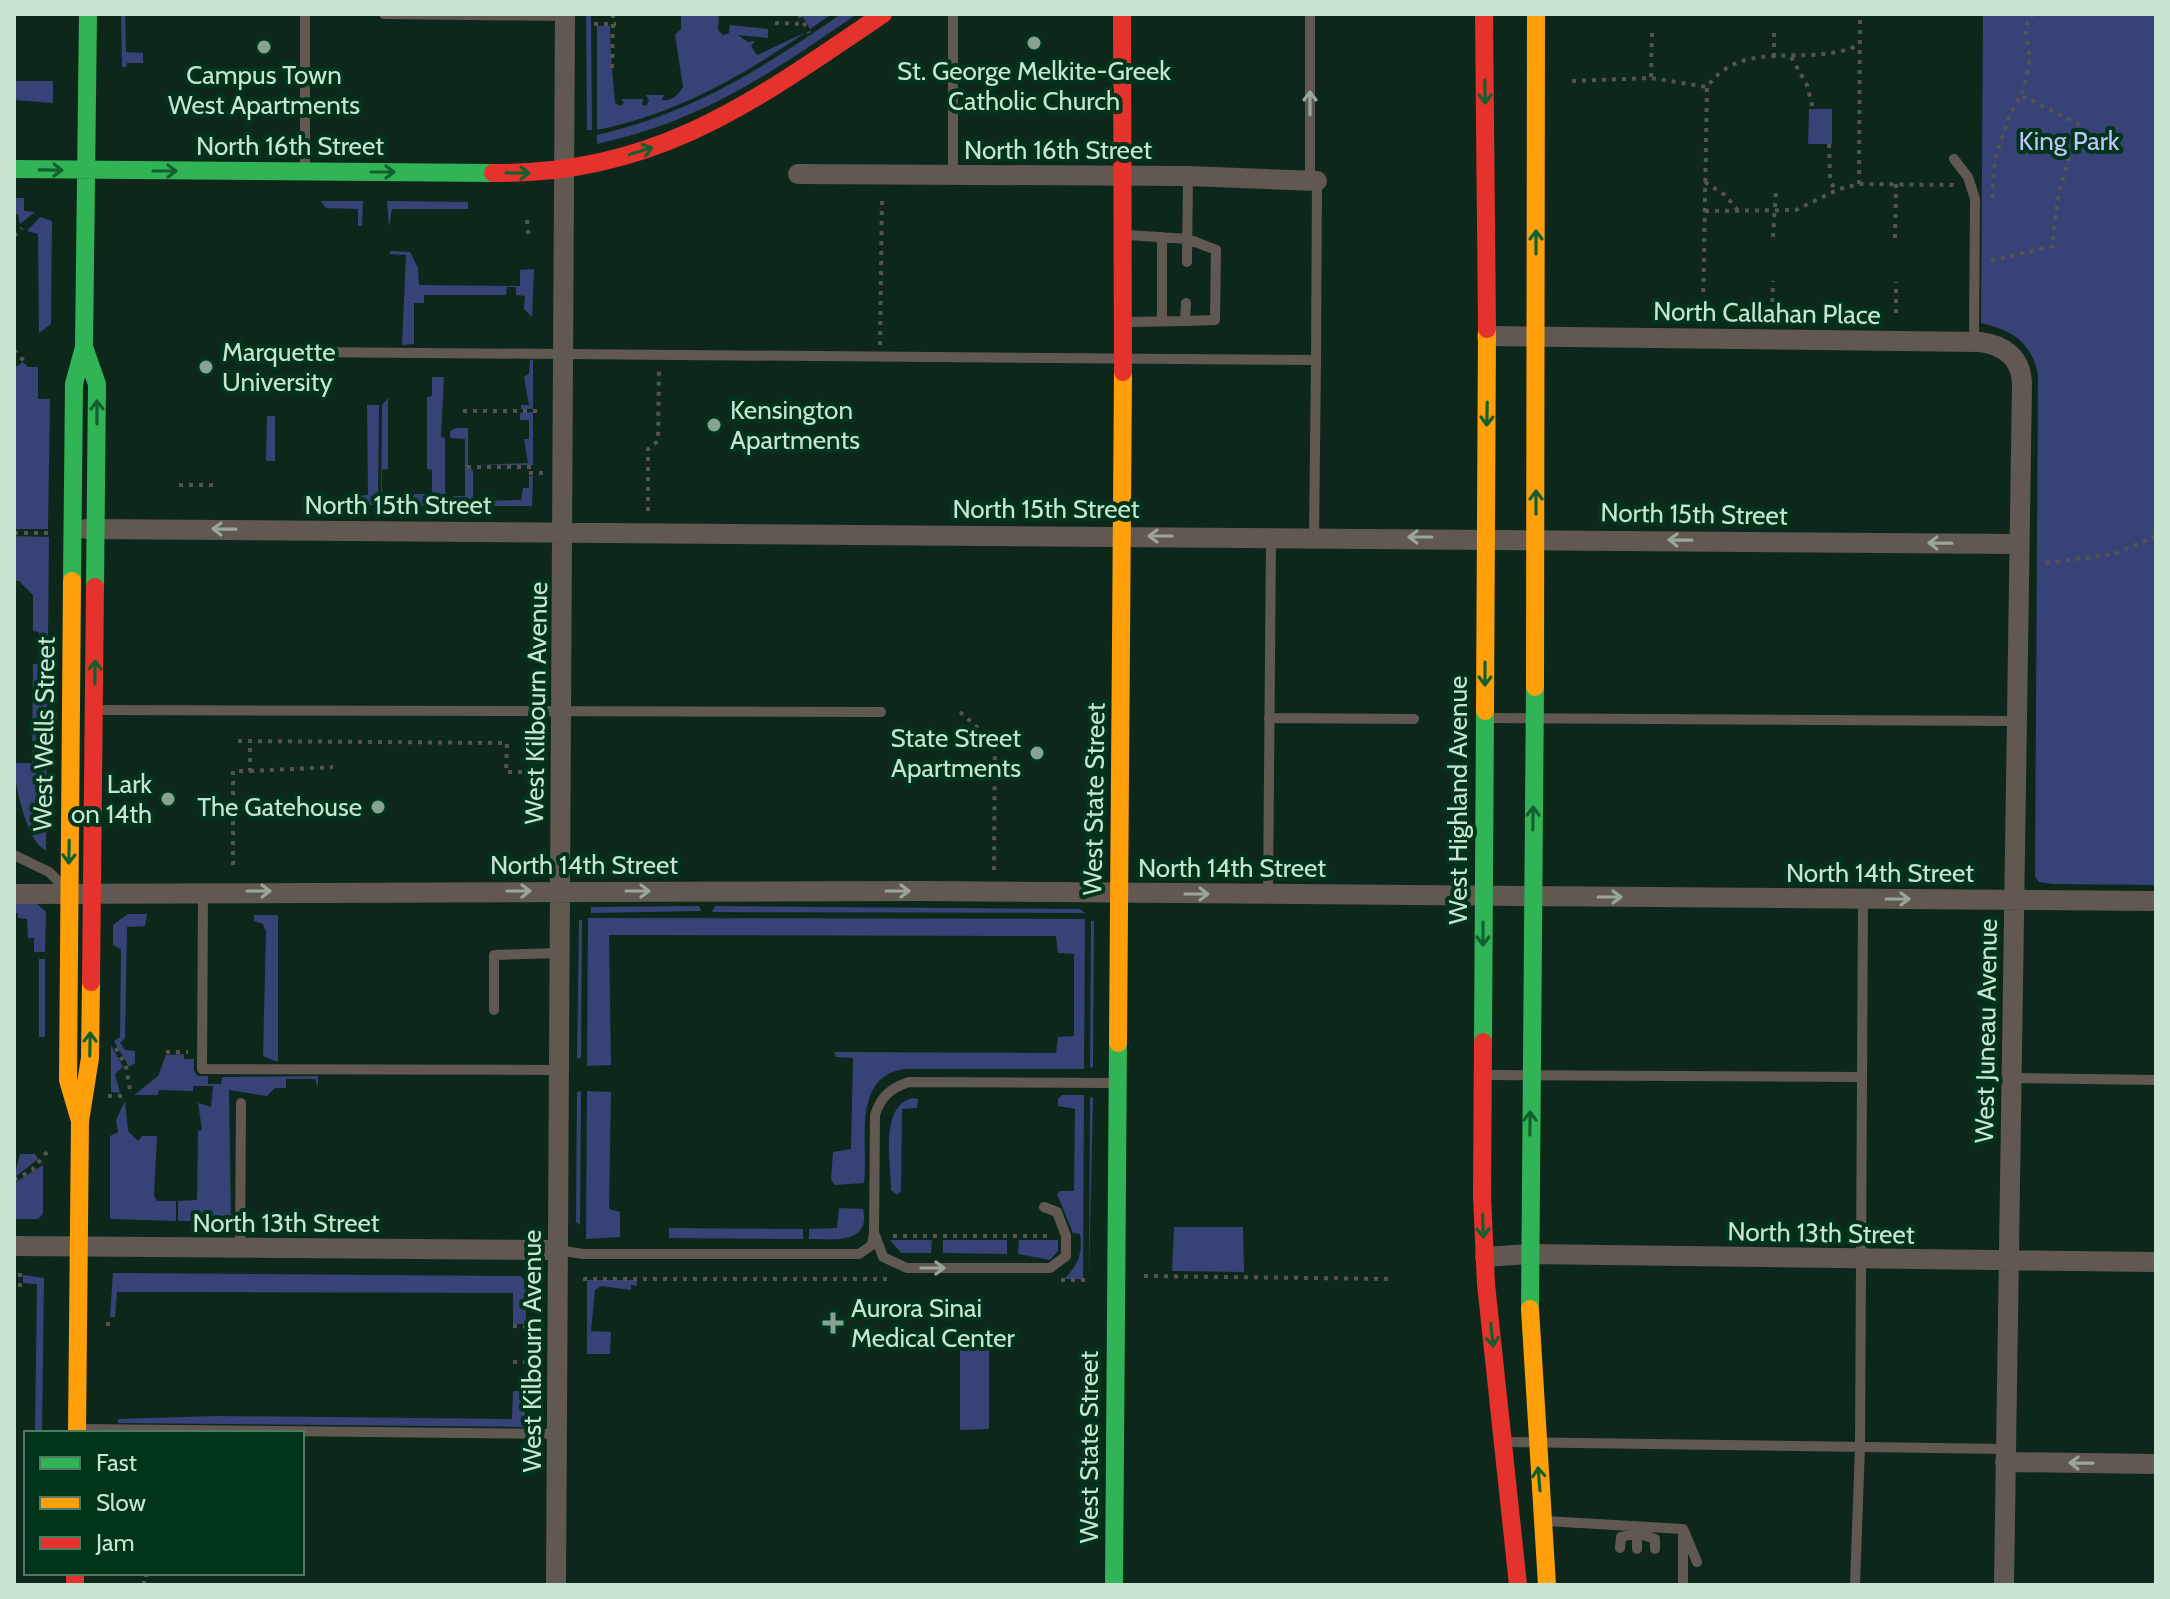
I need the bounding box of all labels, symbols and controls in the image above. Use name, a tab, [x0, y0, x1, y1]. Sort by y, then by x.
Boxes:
marker: St. George Melkite-Greek Catholic Church	[1025, 34, 1043, 52]
marker: Campus Town West Apartments	[255, 38, 273, 56]
place label: St. George Melkite-Greek Catholic Church	[897, 55, 1171, 117]
place label: Campus Town West Apartments	[168, 59, 360, 121]
one-way arrow	[1477, 78, 1492, 105]
one-way arrow	[1302, 90, 1318, 117]
park label: King Park	[2018, 125, 2120, 157]
street label: North 16th Street	[196, 130, 384, 162]
street label: North 16th Street	[964, 134, 1152, 166]
one-way arrow	[628, 143, 653, 157]
one-way arrow	[37, 162, 64, 178]
one-way arrow	[151, 163, 178, 179]
one-way arrow	[369, 164, 396, 180]
one-way arrow	[504, 165, 531, 181]
one-way arrow	[1528, 229, 1544, 256]
street label: North Callahan Place	[1653, 295, 1881, 331]
place label: Marquette University	[222, 336, 335, 398]
marker: Marquette University	[197, 358, 215, 376]
place label: Kensington Apartments	[730, 394, 860, 456]
one-way arrow	[89, 399, 105, 426]
one-way arrow	[1479, 400, 1495, 427]
marker: Kensington Apartments	[705, 416, 723, 434]
street label: North 15th Street	[304, 489, 492, 521]
one-way arrow	[1528, 489, 1544, 516]
street label: North 15th Street	[952, 493, 1140, 525]
street label: North 15th Street	[1600, 496, 1788, 532]
one-way arrow	[211, 521, 238, 537]
one-way arrow	[1147, 528, 1174, 544]
one-way arrow	[1407, 529, 1434, 545]
one-way arrow	[1667, 532, 1694, 548]
one-way arrow	[1927, 535, 1954, 551]
street label: West Kilbourn Avenue	[518, 581, 554, 825]
street label: West Wells Street	[26, 636, 62, 832]
one-way arrow	[87, 659, 103, 686]
one-way arrow	[1477, 660, 1492, 687]
street label: West Highland Avenue	[1442, 676, 1474, 924]
street label: West State Street	[1076, 702, 1112, 896]
place label: State Street Apartments	[891, 722, 1021, 784]
marker: State Street Apartments	[1028, 744, 1046, 762]
place label: Lark on 14th	[71, 768, 152, 830]
marker: Lark on 14th	[159, 790, 177, 808]
place label: The Gatehouse	[197, 791, 362, 823]
marker: The Gatehouse	[369, 798, 387, 816]
one-way arrow	[1526, 805, 1541, 832]
one-way arrow	[61, 838, 77, 865]
street label: North 14th Street	[490, 849, 678, 881]
street label: North 14th Street	[1138, 852, 1326, 884]
street label: North 14th Street	[1786, 857, 1974, 889]
one-way arrow	[245, 883, 272, 899]
one-way arrow	[505, 883, 532, 899]
one-way arrow	[624, 883, 651, 899]
one-way arrow	[884, 883, 911, 899]
one-way arrow	[1183, 886, 1210, 902]
one-way arrow	[1596, 889, 1623, 905]
one-way arrow	[1884, 891, 1911, 907]
street label: West Juneau Avenue	[1968, 918, 2004, 1144]
one-way arrow	[1476, 920, 1491, 947]
one-way arrow	[82, 1031, 98, 1058]
one-way arrow	[1522, 1110, 1538, 1137]
street label: North 13th Street	[192, 1207, 380, 1239]
one-way arrow	[1476, 1212, 1491, 1239]
street label: North 13th Street	[1727, 1215, 1915, 1251]
street label: West Kilbourn Avenue	[516, 1230, 548, 1472]
one-way arrow	[919, 1260, 946, 1276]
place label: Aurora Sinai Medical Center	[851, 1292, 1016, 1354]
marker: Aurora Sinai Medical Center	[822, 1312, 844, 1334]
one-way arrow	[1484, 1321, 1499, 1348]
street label: West State Street	[1073, 1350, 1105, 1543]
legend	[24, 1431, 304, 1575]
text: Fast	[96, 1448, 137, 1477]
one-way arrow	[2068, 1455, 2095, 1471]
one-way arrow	[1532, 1466, 1547, 1493]
text: Slow	[96, 1488, 146, 1517]
text: Jam	[95, 1528, 134, 1557]

